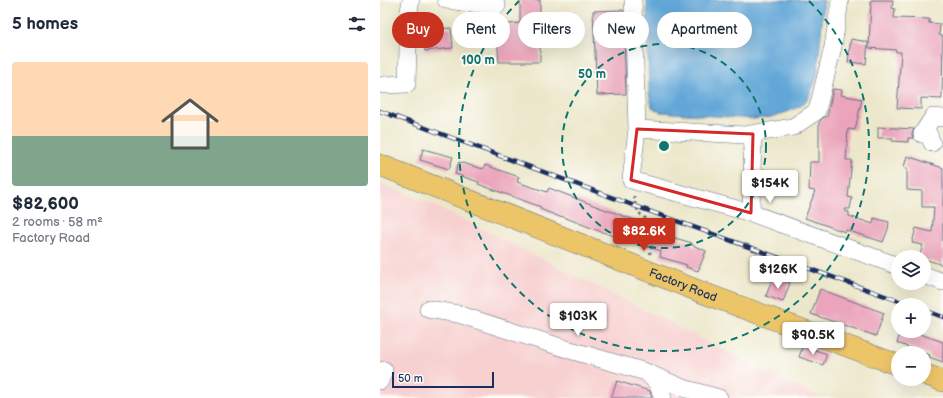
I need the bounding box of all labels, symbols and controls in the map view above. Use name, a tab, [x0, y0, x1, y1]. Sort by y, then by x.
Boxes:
chip: Buy	[392, 12, 444, 48]
chip: Rent	[452, 12, 510, 48]
chip: Filters	[518, 12, 585, 48]
chip: New	[593, 12, 649, 48]
chip: Apartment	[657, 12, 752, 48]
icon: filters	[346, 13, 368, 35]
text: 5 homes	[12, 14, 78, 34]
text: 100 m	[461, 53, 495, 68]
text: 50 m	[578, 67, 606, 82]
icon: home	[154, 88, 226, 160]
centre of rings	[657, 139, 671, 153]
pin: $154K	[742, 170, 798, 204]
text: $154K	[751, 175, 789, 191]
text: $82,600	[12, 194, 79, 214]
text: 2 rooms · 58 m²	[12, 214, 103, 230]
pin: $82.6K	[611, 218, 677, 252]
text: $82.6K	[622, 223, 666, 239]
text: Factory Road	[12, 230, 90, 246]
map controls	[891, 250, 931, 386]
button: layers	[891, 250, 931, 290]
pin: $126K	[750, 256, 806, 290]
text: $126K	[759, 261, 797, 277]
street label: Factory Road	[647, 265, 719, 306]
button: +	[891, 298, 931, 338]
pin: $103K	[550, 303, 606, 337]
text: $103K	[559, 308, 597, 324]
pin: $90.5K	[780, 322, 846, 356]
text: $90.5K	[791, 327, 835, 343]
button: −	[891, 346, 931, 386]
scale bar	[392, 370, 494, 389]
text: 50 m	[398, 372, 423, 385]

